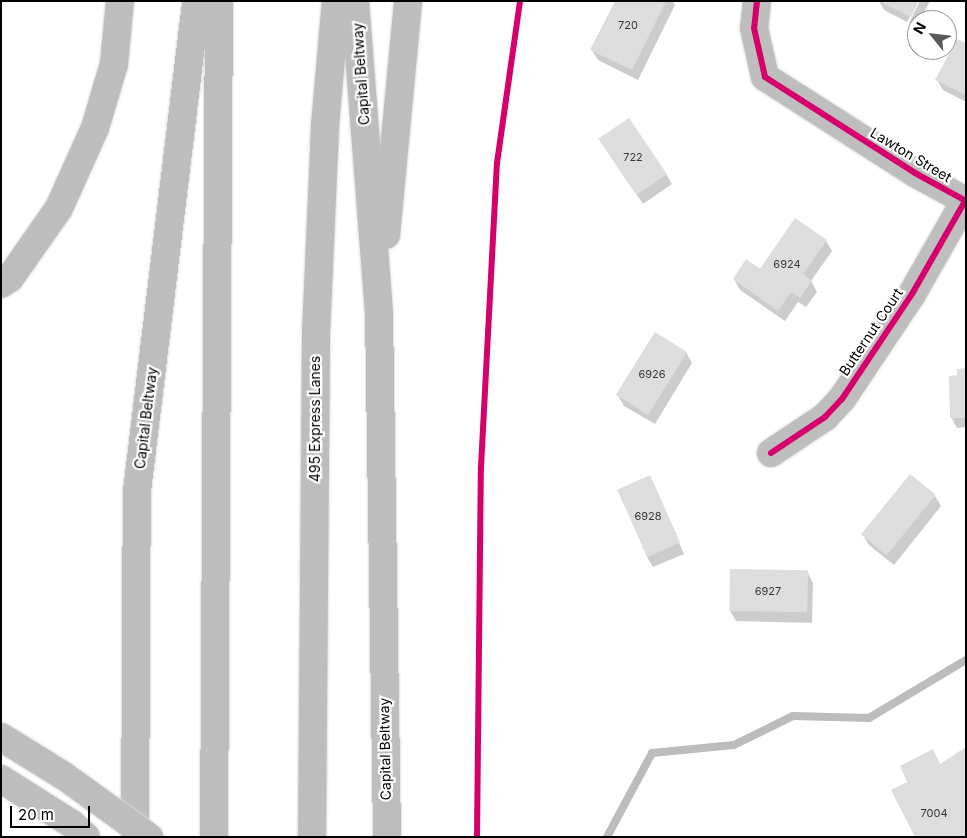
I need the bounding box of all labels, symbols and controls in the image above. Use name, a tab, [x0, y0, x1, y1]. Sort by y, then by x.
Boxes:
north arrow	[907, 10, 957, 60]
house number: 720	[618, 18, 638, 32]
text: N	[909, 19, 929, 37]
street label: Capital Beltway	[349, 22, 373, 126]
street label: Lawton Street	[867, 124, 955, 186]
house number: 722	[623, 150, 643, 164]
house number: 6924	[773, 257, 801, 271]
street label: Butternut Court	[836, 285, 906, 379]
street label: 495 Express Lanes	[307, 356, 323, 482]
street label: Capital Beltway	[131, 366, 161, 470]
house number: 6926	[638, 367, 666, 381]
house number: 6928	[634, 509, 662, 523]
house number: 6927	[755, 584, 781, 598]
street label: Capital Beltway	[376, 698, 394, 800]
scale bar	[12, 796, 92, 828]
text: 20 m	[18, 805, 54, 824]
house number: 7004	[920, 806, 948, 820]

